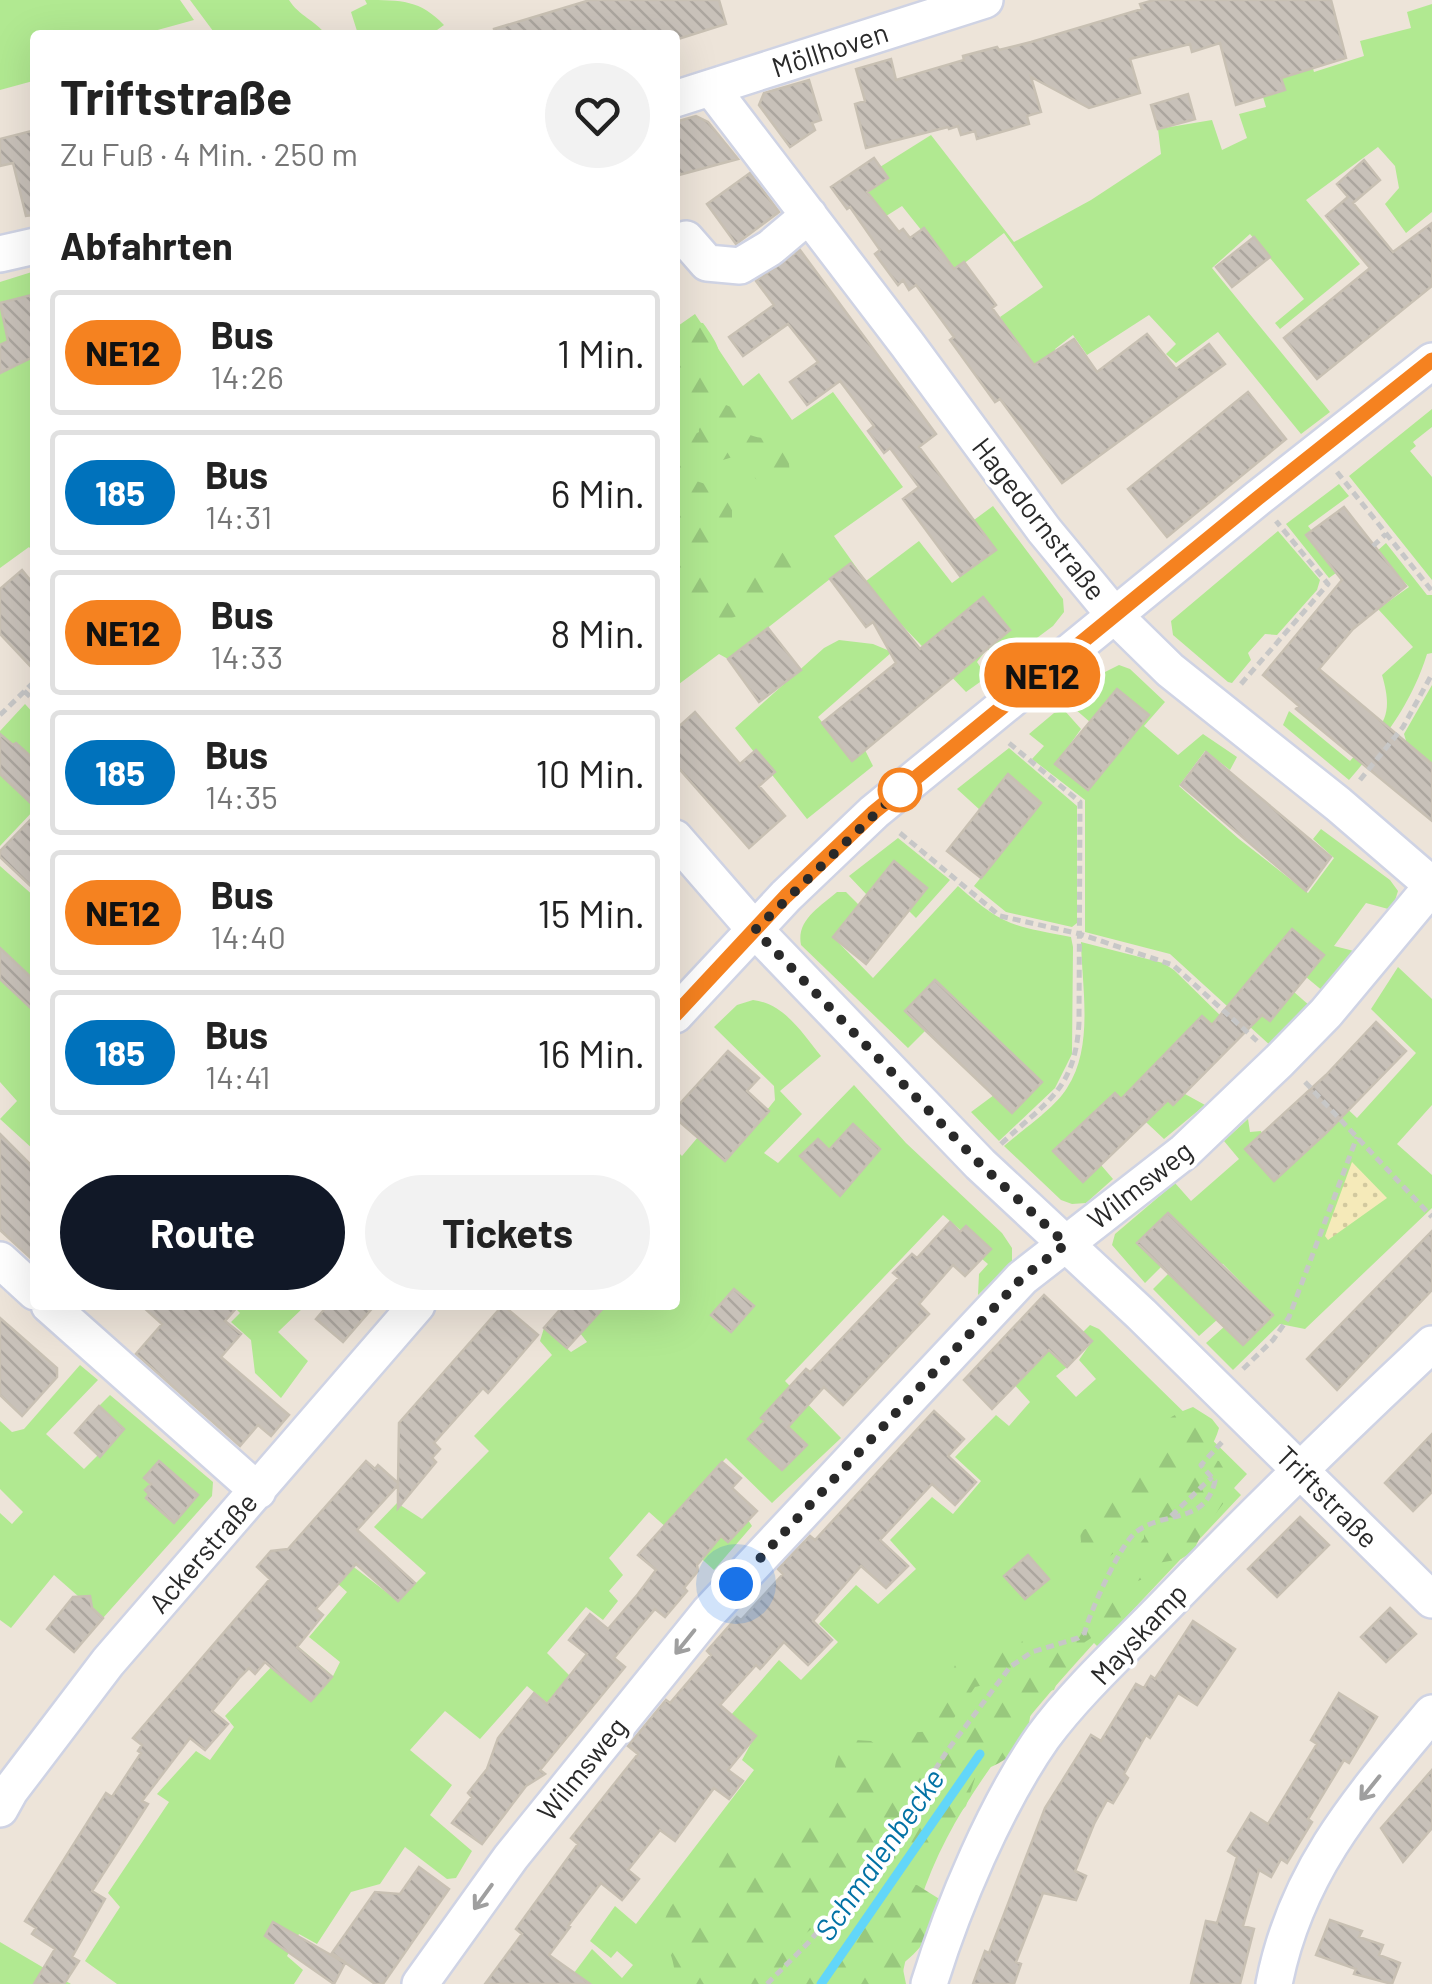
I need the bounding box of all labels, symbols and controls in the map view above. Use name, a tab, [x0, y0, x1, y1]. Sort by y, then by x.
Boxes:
street label: Möllhoven	[767, 14, 892, 84]
button: heart	[545, 63, 650, 168]
text: Triftstraße	[60, 67, 292, 125]
text: Zu Fuß · 4 Min. · 250 m	[60, 134, 358, 172]
text: Abfahrten	[60, 222, 233, 268]
text: Bus	[211, 311, 274, 357]
text: 1 Min.	[557, 330, 645, 376]
text: NE12	[85, 331, 161, 373]
text: 14:26	[211, 357, 284, 395]
street label: Hagedornstraße	[966, 430, 1114, 606]
text: Bus	[205, 451, 268, 497]
text: 6 Min.	[551, 470, 645, 516]
text: 185	[95, 471, 145, 513]
text: 14:31	[205, 497, 272, 535]
text: Bus	[211, 591, 274, 637]
text: 8 Min.	[550, 610, 645, 656]
text: NE12	[85, 611, 161, 653]
text: 14:33	[211, 637, 283, 675]
line badge: NE12	[972, 642, 1112, 708]
text: NE12	[1004, 654, 1080, 696]
text: Bus	[205, 731, 268, 777]
text: 10 Min.	[536, 750, 645, 796]
text: 185	[95, 751, 145, 793]
unlabelled marker	[879, 769, 921, 811]
text: 14:35	[205, 777, 278, 815]
text: Bus	[211, 871, 274, 917]
text: 15 Min.	[537, 890, 645, 936]
text: NE12	[85, 891, 161, 933]
text: 14:40	[211, 917, 286, 955]
text: Bus	[205, 1011, 268, 1057]
text: 16 Min.	[537, 1030, 645, 1076]
text: 185	[95, 1031, 145, 1073]
text: 14:41	[205, 1057, 271, 1095]
street label: Wilmsweg	[1080, 1133, 1199, 1236]
button: Route	[60, 1175, 345, 1290]
button: Tickets	[365, 1175, 650, 1290]
street label: Triftstraße	[1270, 1438, 1386, 1554]
street label: Ackerstraße	[141, 1485, 264, 1619]
your location	[711, 1559, 761, 1609]
street label: Mayskamp	[1083, 1576, 1194, 1691]
one-way arrow	[674, 1629, 696, 1655]
street label: Wilmsweg	[529, 1710, 633, 1827]
water label: Schmalenbecke	[806, 1761, 951, 1947]
one-way arrow	[1360, 1774, 1381, 1801]
one-way arrow	[472, 1882, 493, 1910]

